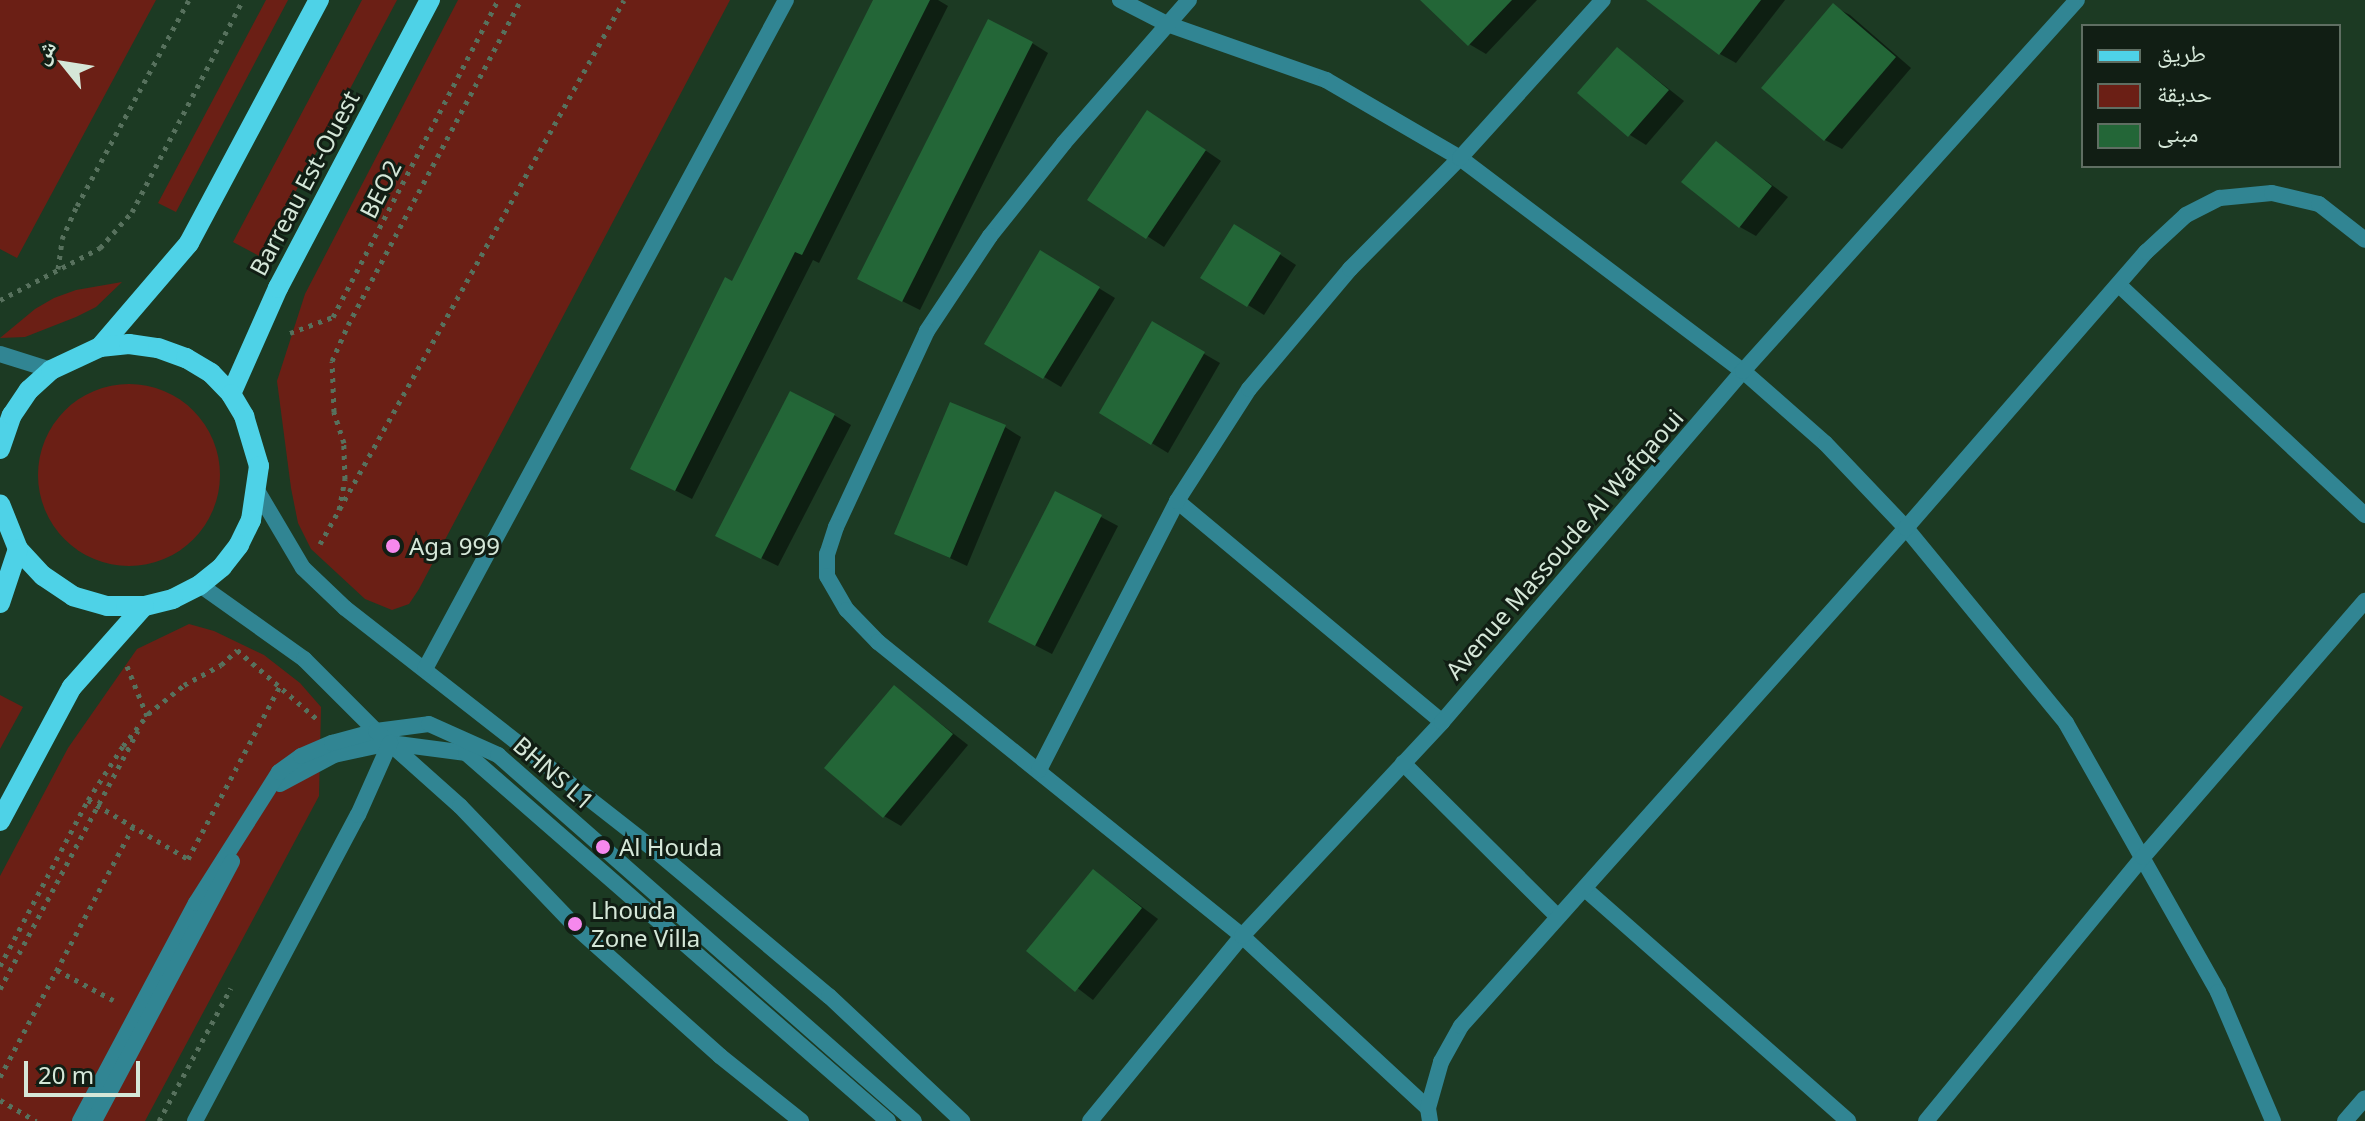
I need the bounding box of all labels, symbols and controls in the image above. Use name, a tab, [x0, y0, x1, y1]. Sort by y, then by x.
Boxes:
north arrow	[24, 24, 104, 104]
legend	[2081, 24, 2341, 168]
text: ش	[24, 34, 62, 70]
text: طريق	[2157, 36, 2206, 69]
text: حديقة	[2157, 76, 2212, 109]
street label: Barreau Est-Ouest	[243, 86, 365, 280]
text: مبنى	[2157, 116, 2198, 149]
street label: BEO2	[353, 155, 407, 223]
street label: Avenue Massoude Al Wafqaoui	[1439, 403, 1689, 685]
place label: Aga 999	[409, 532, 500, 560]
marker: Aga 999	[384, 537, 402, 555]
street label: BHNS L1	[508, 730, 600, 816]
place label: Al Houda	[619, 833, 722, 861]
marker: Al Houda	[594, 838, 612, 856]
place label: Lhouda Zone Villa	[591, 896, 700, 952]
marker: Lhouda Zone Villa	[566, 915, 584, 933]
scale bar	[28, 1045, 144, 1095]
text: 20 m	[38, 1058, 94, 1091]

